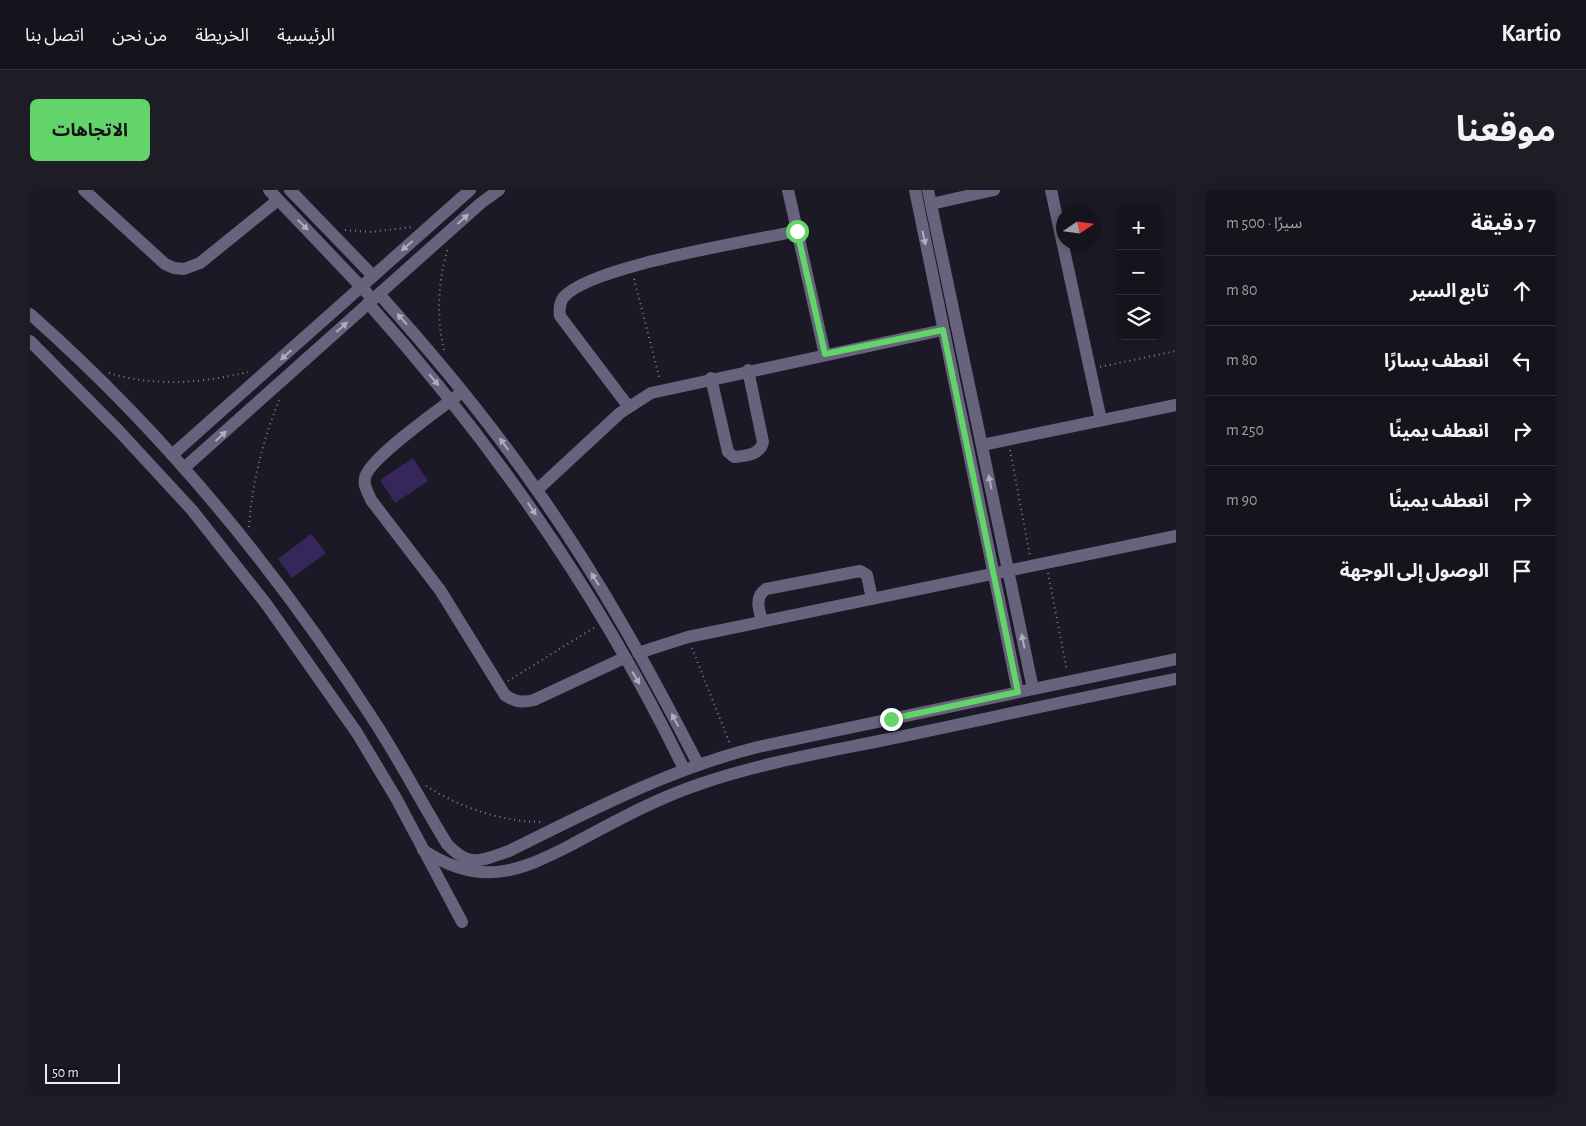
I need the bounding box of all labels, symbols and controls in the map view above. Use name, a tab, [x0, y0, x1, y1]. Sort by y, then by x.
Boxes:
text: Kartio	[1501, 22, 1561, 46]
text: اتصل بنا	[25, 27, 84, 45]
text: من نحن	[112, 27, 167, 45]
text: الخريطة	[195, 27, 249, 45]
text: الرئيسية	[277, 27, 335, 45]
button: الاتجاهات	[30, 99, 150, 161]
text: موقعنا	[1456, 113, 1556, 148]
north arrow	[1056, 205, 1101, 250]
map controls	[1116, 205, 1161, 340]
button: +	[1116, 205, 1161, 250]
one-way arrow	[457, 213, 469, 225]
text: 7 دقيقة	[1471, 213, 1536, 234]
text: سيرًا · 500 m	[1226, 215, 1302, 231]
one-way arrow	[297, 219, 309, 231]
route start	[786, 220, 809, 243]
one-way arrow	[921, 230, 929, 246]
one-way arrow	[402, 240, 414, 252]
button: −	[1116, 250, 1161, 295]
icon: ahead	[1508, 277, 1536, 305]
text: 80 m	[1226, 282, 1258, 298]
text: تابع السير	[1410, 282, 1489, 301]
button: layers	[1116, 295, 1161, 340]
one-way arrow	[396, 312, 407, 325]
one-way arrow	[335, 322, 348, 333]
icon: left	[1508, 347, 1536, 375]
one-way arrow	[280, 349, 293, 360]
text: 80 m	[1226, 352, 1258, 368]
text: انعطف يسارًا	[1384, 352, 1489, 371]
one-way arrow	[429, 373, 440, 386]
icon: right	[1508, 417, 1536, 445]
text: 250 m	[1226, 422, 1264, 438]
text: انعطف يمينًا	[1389, 422, 1489, 441]
one-way arrow	[214, 430, 226, 442]
one-way arrow	[499, 437, 509, 451]
one-way arrow	[986, 474, 994, 490]
icon: right	[1508, 487, 1536, 515]
text: 90 m	[1226, 492, 1257, 508]
text: انعطف يمينًا	[1389, 492, 1489, 511]
one-way arrow	[528, 503, 537, 516]
icon: arrive	[1508, 557, 1536, 585]
text: الوصول إلى الوجهة	[1340, 562, 1489, 581]
one-way arrow	[591, 572, 600, 586]
one-way arrow	[1019, 634, 1027, 649]
one-way arrow	[631, 671, 640, 684]
route end	[880, 708, 903, 731]
one-way arrow	[671, 713, 679, 728]
scale bar	[45, 1061, 120, 1084]
text: 50 m	[52, 1066, 79, 1080]

